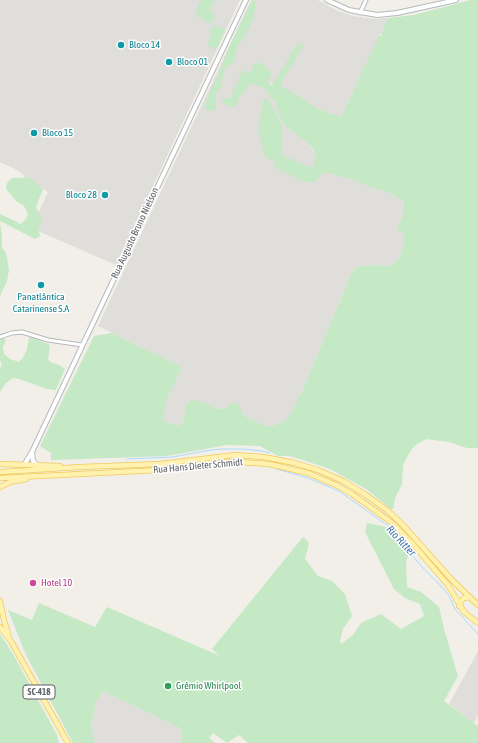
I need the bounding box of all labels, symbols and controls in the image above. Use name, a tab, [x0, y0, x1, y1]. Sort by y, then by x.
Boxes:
place label: Bloco 14	[129, 39, 160, 51]
marker: Bloco 14	[116, 40, 126, 50]
place label: Bloco 01	[177, 56, 208, 68]
marker: Bloco 01	[164, 57, 174, 67]
place label: Bloco 15	[42, 127, 73, 139]
marker: Bloco 15	[29, 128, 39, 138]
street label: Rua Augusto Bruno Nielson	[109, 186, 161, 280]
place label: Bloco 28	[66, 189, 97, 201]
marker: Bloco 28	[100, 190, 110, 200]
marker: Panatlântica Catarinense S.A	[36, 280, 46, 290]
place label: Panatlântica Catarinense S.A	[13, 291, 69, 314]
street label: Rua Hans Dieter Schmidt	[153, 456, 243, 476]
water label: Rio Ritter	[383, 523, 419, 559]
place label: Hotel 10	[41, 577, 72, 589]
marker: Hotel 10	[28, 578, 38, 588]
place label: Grêmio Whirlpool	[176, 680, 241, 692]
marker: Grêmio Whirlpool	[163, 681, 173, 691]
road number: SC-418	[23, 685, 55, 699]

